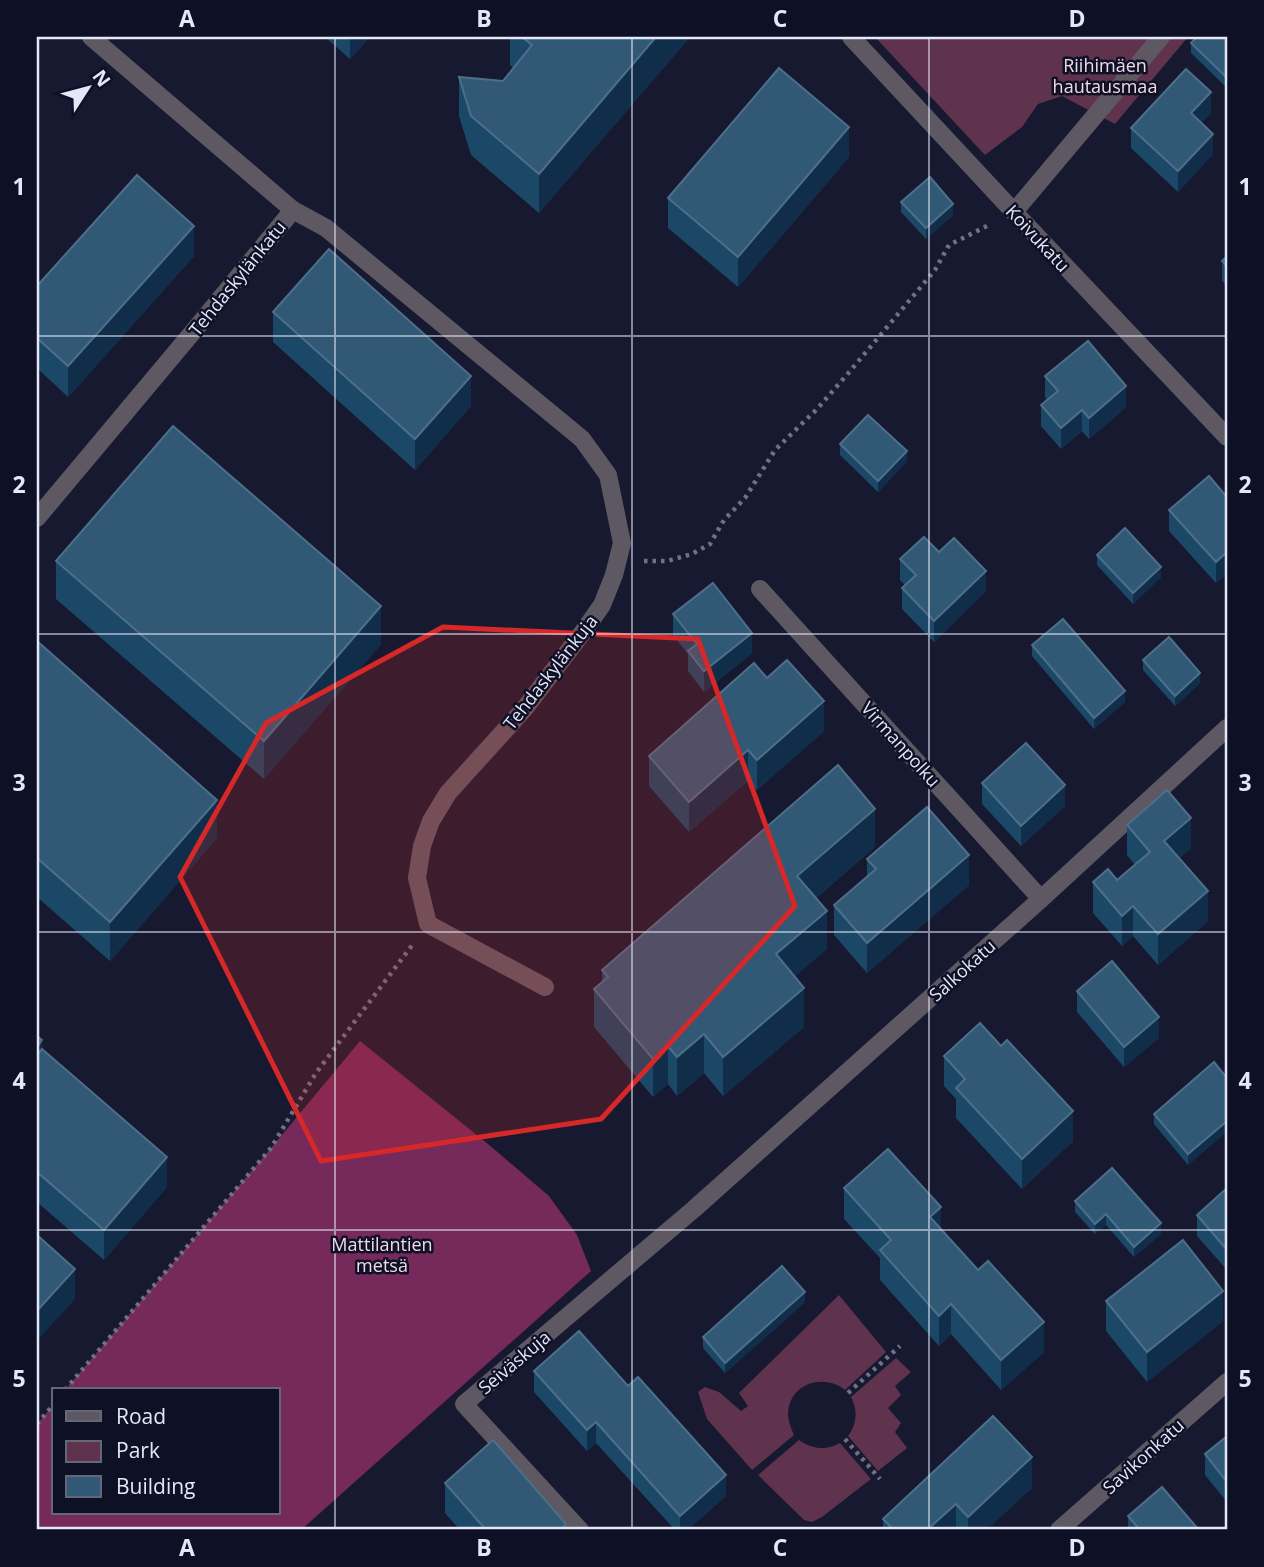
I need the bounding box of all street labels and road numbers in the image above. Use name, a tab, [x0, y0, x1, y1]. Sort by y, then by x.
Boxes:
street label: Koivukatu	[1001, 199, 1075, 277]
street label: Tehdaskylänkatu	[183, 215, 291, 341]
street label: Tehdaskylänkuja	[498, 610, 602, 734]
street label: Virmanpolku	[856, 696, 946, 792]
street label: Salkokatu	[924, 934, 1000, 1006]
street label: Seiväskuja	[473, 1325, 555, 1399]
street label: Savikonkatu	[1097, 1413, 1189, 1499]

